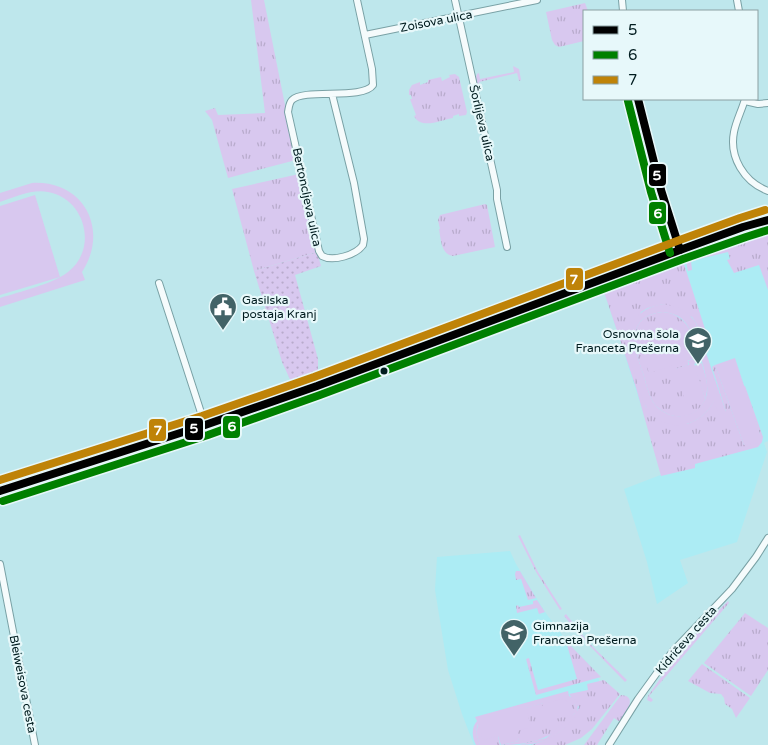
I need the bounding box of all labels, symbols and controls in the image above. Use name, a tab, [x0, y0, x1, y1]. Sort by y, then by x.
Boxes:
street label: Zoisova ulica	[399, 7, 473, 35]
legend	[583, 10, 758, 100]
text: 5	[628, 21, 637, 39]
text: 6	[628, 46, 637, 64]
text: 7	[628, 71, 637, 89]
street label: Šorlijeva ulica	[466, 84, 498, 162]
street label: Bertoncljeva ulica	[290, 146, 324, 248]
line badge: 5	[648, 163, 667, 187]
text: 5	[653, 167, 662, 184]
line badge: 6	[648, 201, 667, 225]
text: 6	[654, 205, 663, 222]
line badge: 7	[565, 267, 584, 291]
text: 7	[570, 271, 579, 288]
public building icon: Gasilska postaja Kranj	[208, 292, 238, 331]
place label: Gasilska postaja Kranj	[242, 293, 317, 321]
school or university icon: Osnovna šola Franceta Prešerna	[683, 326, 713, 365]
place label: Osnovna šola Franceta Prešerna	[575, 327, 679, 355]
unlabelled marker	[379, 366, 389, 376]
line badge: 6	[222, 415, 241, 439]
line badge: 5	[184, 417, 204, 441]
line badge: 7	[148, 418, 167, 442]
text: 6	[228, 418, 237, 435]
text: 5	[190, 420, 199, 437]
text: 7	[154, 422, 163, 439]
street label: Kidričeva cesta	[653, 603, 719, 677]
school or university icon: Gimnazija Franceta Prešerna	[499, 618, 529, 657]
place label: Gimnazija Franceta Prešerna	[533, 619, 637, 647]
street label: Bleiweisova cesta	[7, 634, 39, 734]

